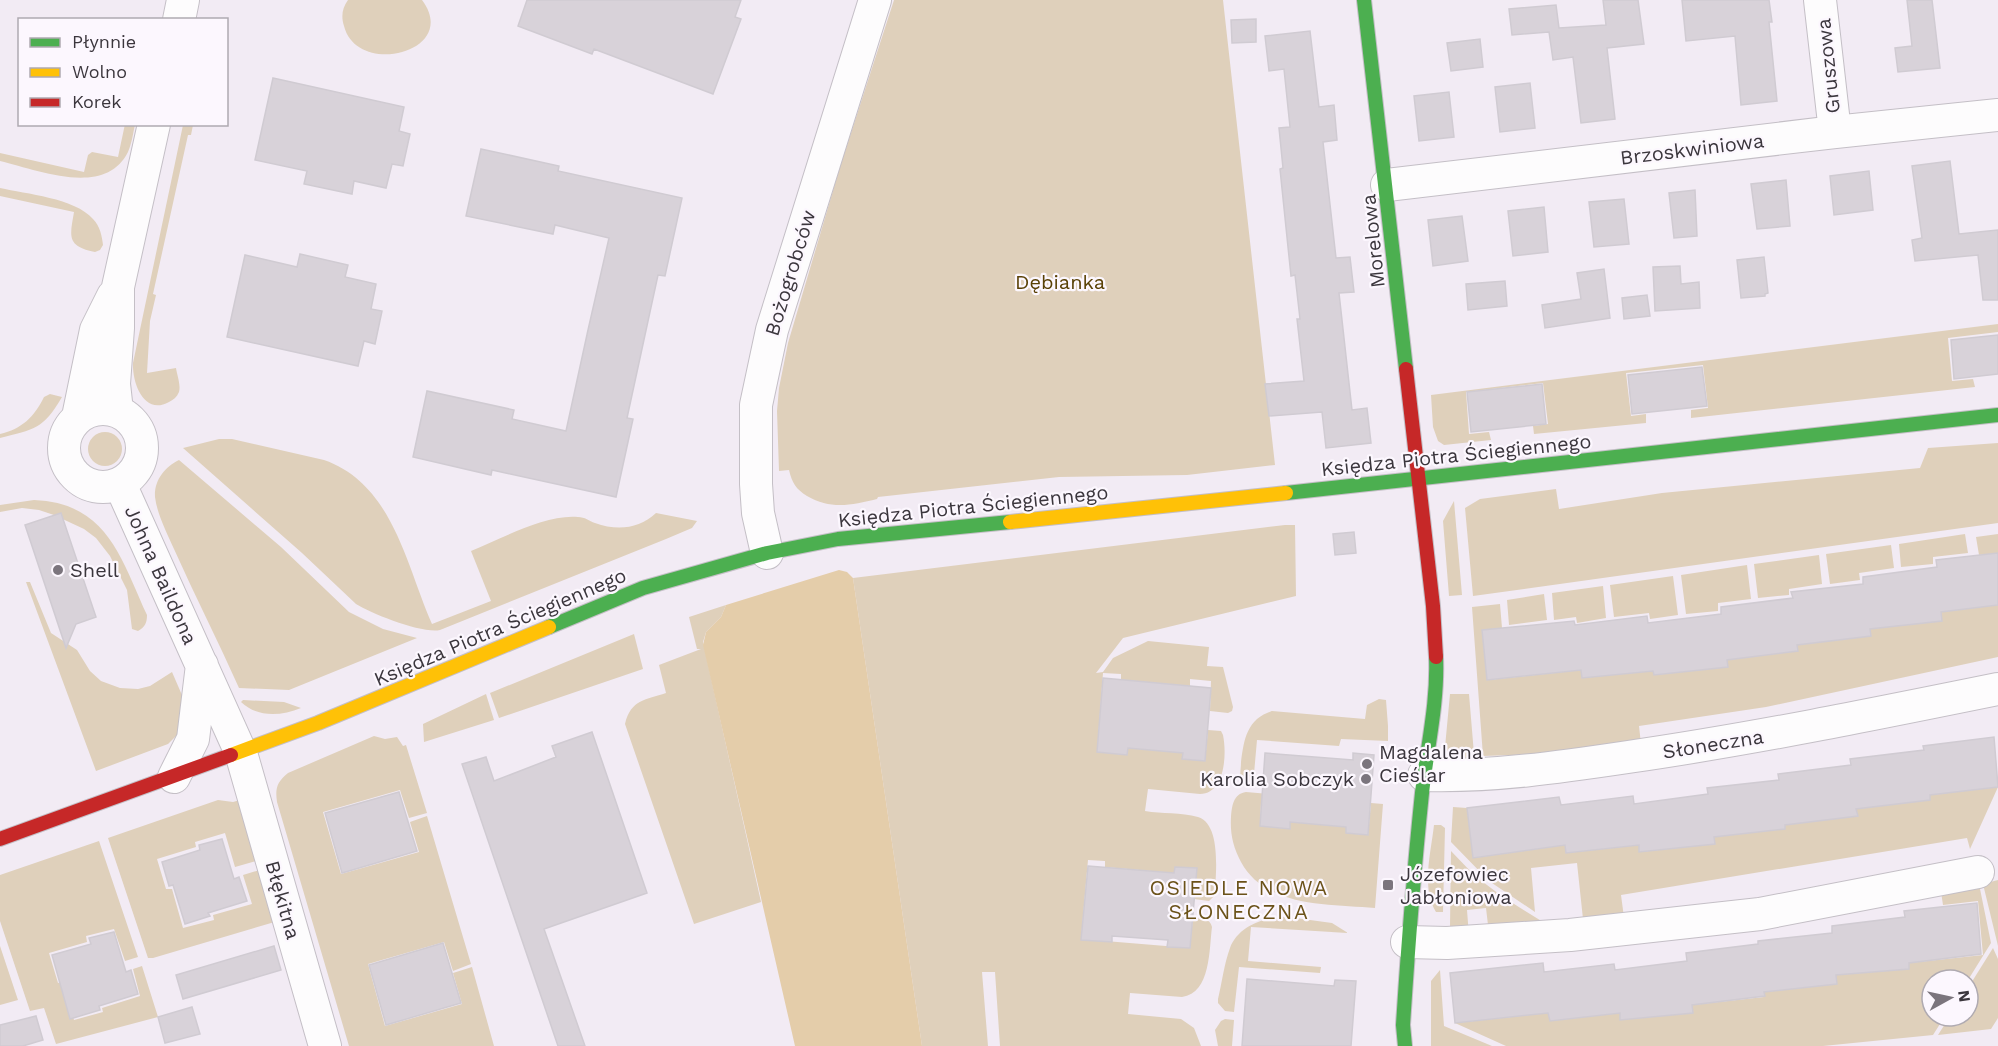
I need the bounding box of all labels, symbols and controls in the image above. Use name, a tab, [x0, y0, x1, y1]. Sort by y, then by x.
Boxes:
street label: Gruszowa	[1811, 17, 1845, 115]
legend	[18, 18, 228, 126]
text: Płynnie	[72, 31, 136, 52]
text: Wolno	[72, 61, 127, 82]
text: Korek	[72, 91, 122, 112]
street label: Brzoskwiniowa	[1619, 128, 1765, 170]
street label: Morelowa	[1356, 193, 1390, 289]
street label: Bożogrobców	[760, 207, 821, 339]
park label: Dębianka	[1015, 270, 1105, 294]
street label: Księdza Piotra Ściegiennego	[1320, 429, 1592, 481]
street label: Księdza Piotra Ściegiennego	[837, 480, 1109, 532]
street label: Johna Baildona	[120, 502, 202, 648]
place label: Shell	[70, 558, 119, 582]
marker: Shell	[51, 563, 65, 577]
street label: Księdza Piotra Ściegiennego	[370, 563, 630, 691]
street label: Słoneczna	[1661, 724, 1765, 764]
place label: Magdalena Cieślar	[1379, 740, 1483, 787]
marker: Magdalena Cieślar	[1360, 757, 1374, 771]
place label: Karolia Sobczyk	[1200, 767, 1354, 791]
marker: Karolia Sobczyk	[1359, 772, 1373, 786]
street label: Błękitna	[260, 858, 306, 942]
place label: Józefowiec Jabłoniowa	[1400, 862, 1511, 909]
district label: OSIEDLE NOWA SŁONECZNA	[1149, 875, 1329, 924]
marker: Józefowiec Jabłoniowa	[1381, 878, 1395, 892]
north arrow	[1920, 968, 1980, 1028]
text: N	[1954, 989, 1975, 1003]

